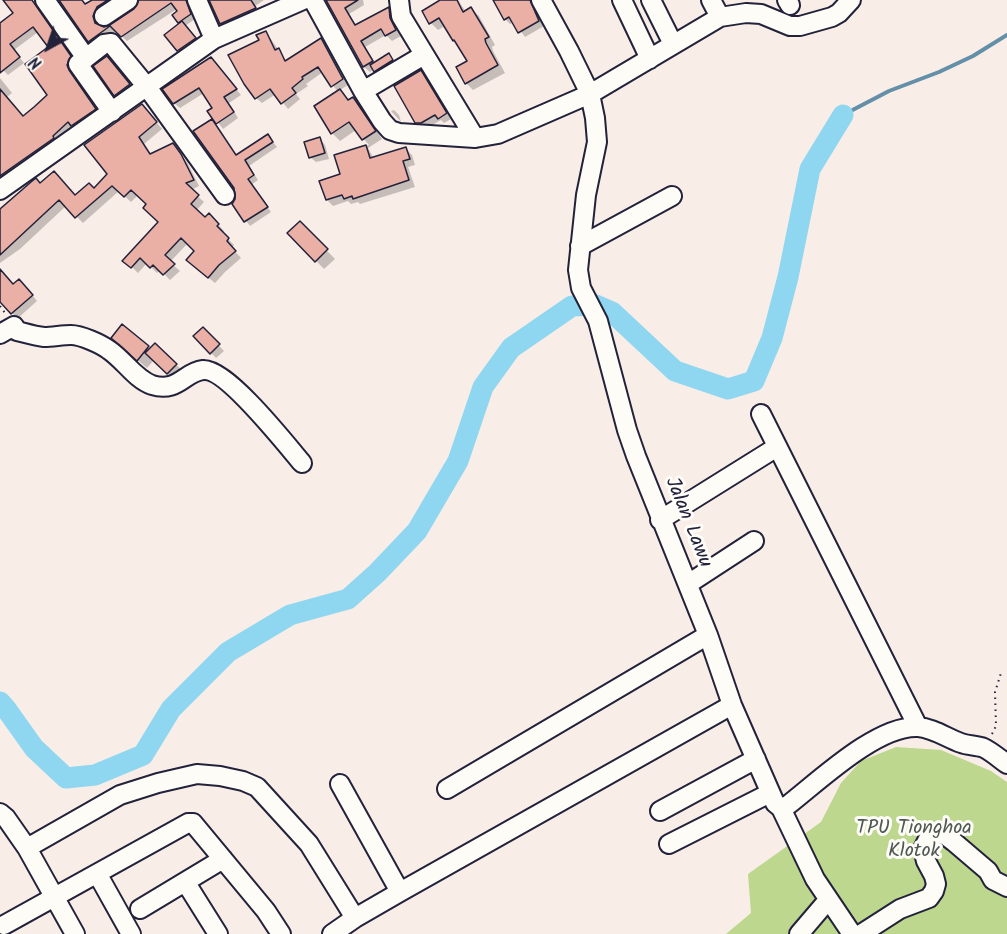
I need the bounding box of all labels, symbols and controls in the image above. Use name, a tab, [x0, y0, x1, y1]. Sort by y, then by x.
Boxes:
north arrow	[18, 18, 78, 78]
text: N	[24, 49, 48, 75]
street label: Jalan Lawu	[658, 474, 716, 572]
park label: TPU Tionghoa Klotok	[856, 818, 972, 865]

